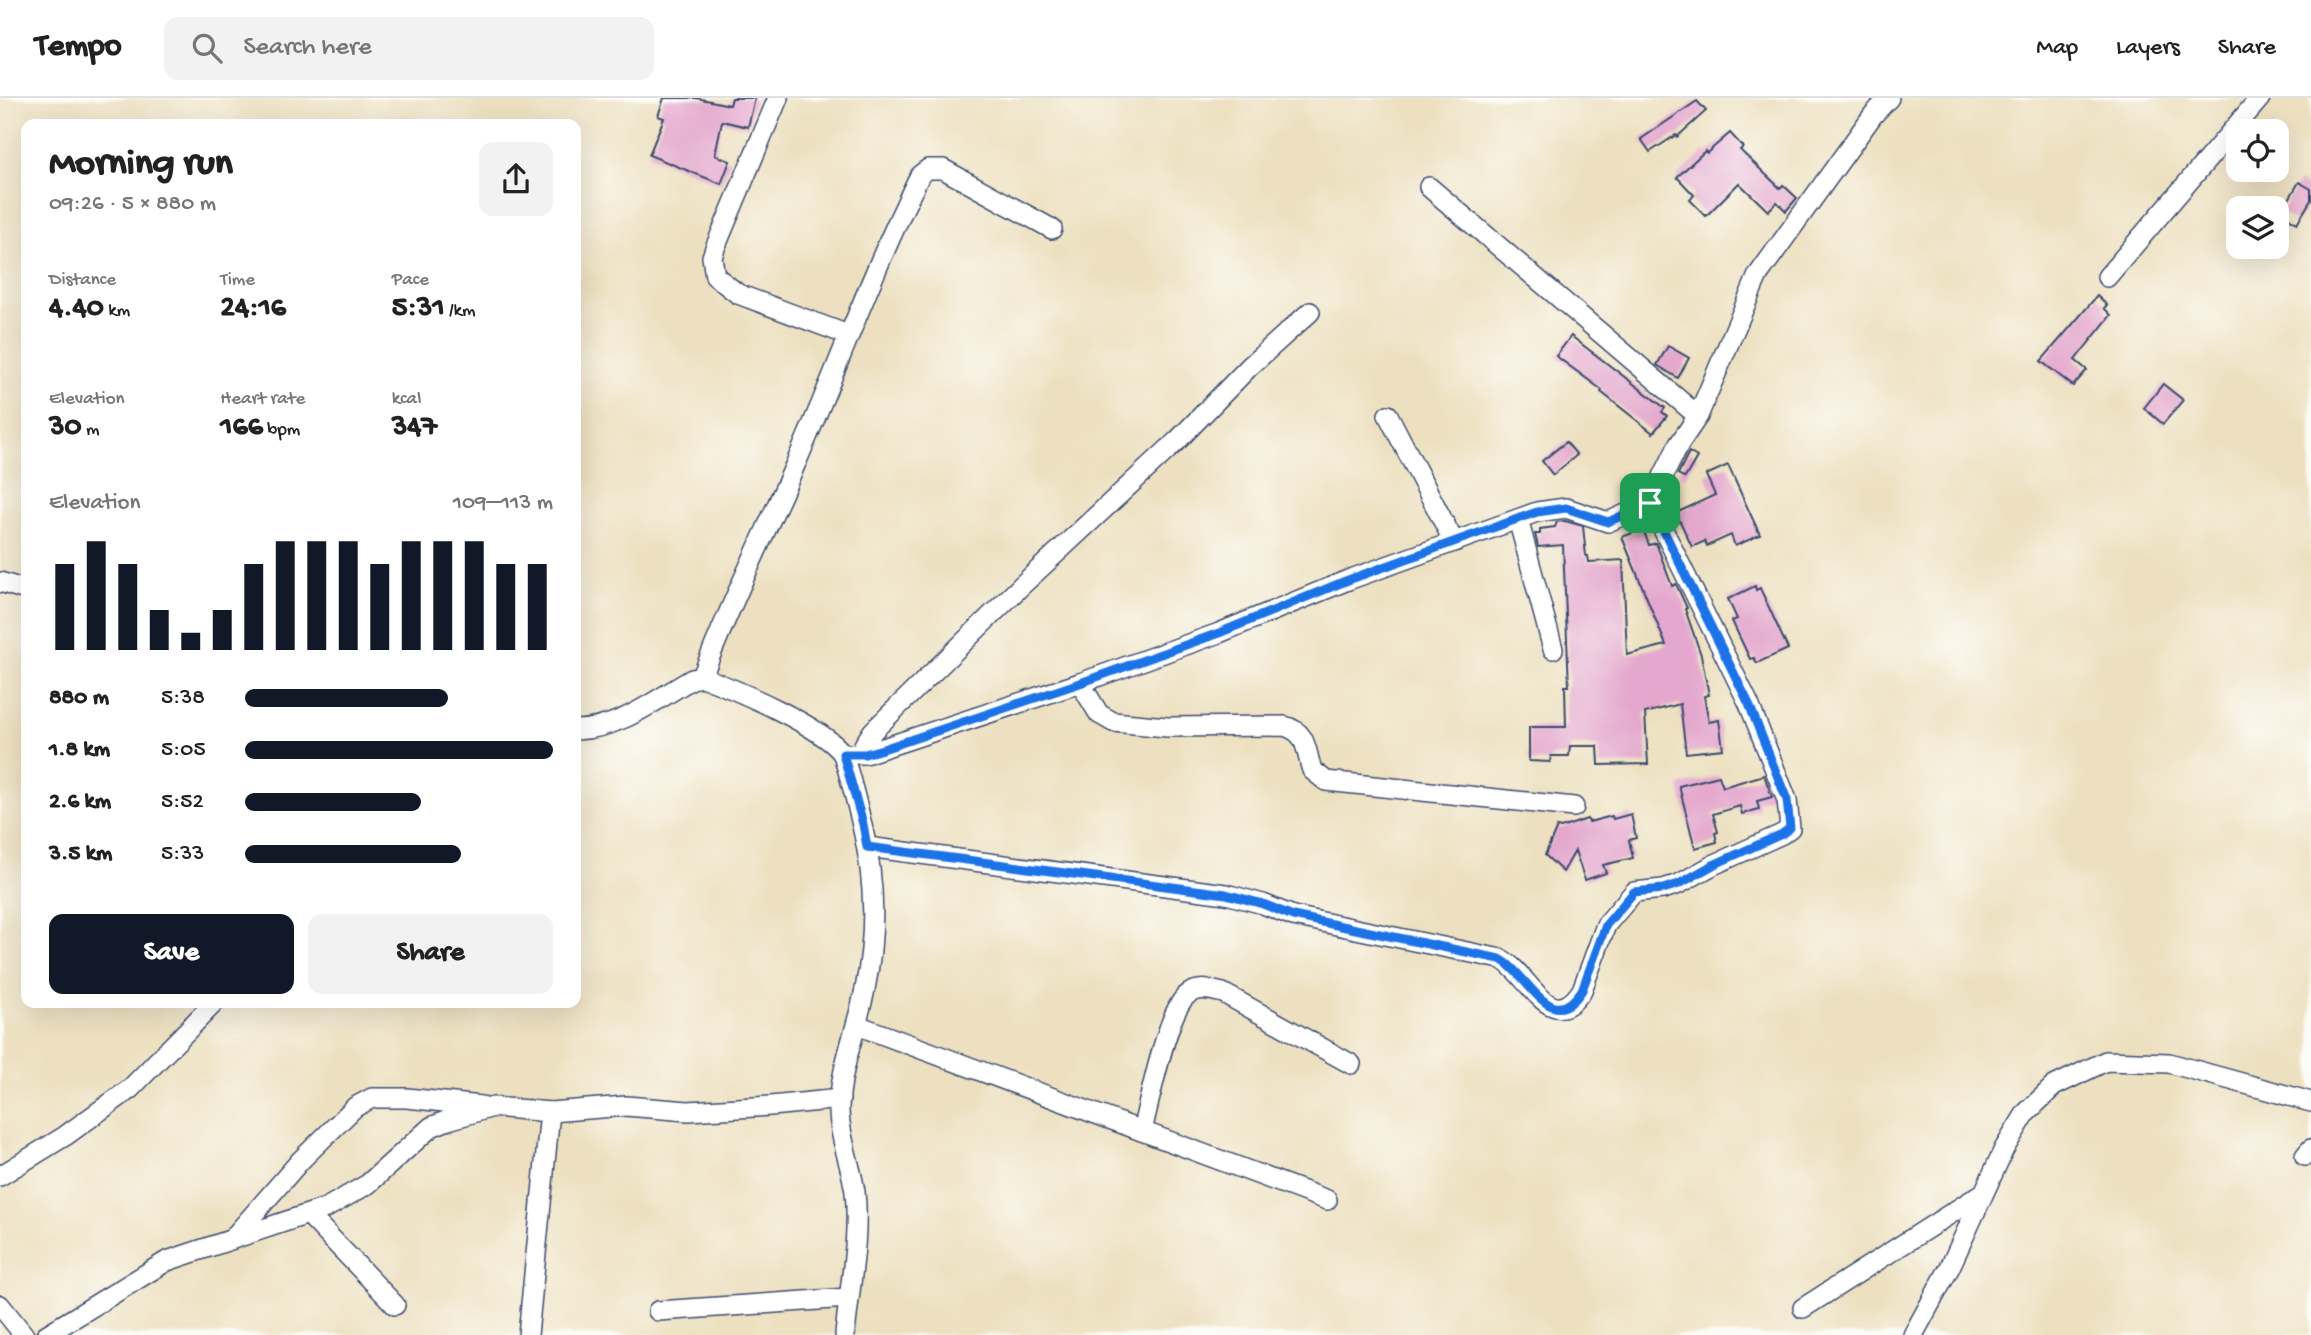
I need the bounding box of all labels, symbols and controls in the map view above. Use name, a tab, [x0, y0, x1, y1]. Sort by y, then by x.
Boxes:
search box	[164, 17, 654, 80]
text: Tempo	[35, 29, 122, 67]
icon: search	[188, 29, 226, 67]
text: Search here	[244, 33, 372, 64]
text: Map	[2036, 34, 2078, 63]
text: Layers	[2116, 34, 2180, 63]
text: Share	[2218, 34, 2276, 63]
map controls	[2226, 119, 2289, 259]
button: locate	[2226, 119, 2289, 182]
button: share	[479, 142, 553, 216]
text: Morning run	[49, 143, 233, 187]
text: 09:26 · 5 × 880 m	[49, 191, 216, 218]
button: layers	[2226, 196, 2289, 259]
text: Distance	[49, 269, 116, 292]
text: Time	[220, 269, 255, 292]
text: Pace	[392, 269, 429, 292]
text: 4.40	[49, 292, 104, 327]
text: 24:16	[220, 292, 286, 327]
text: 5:31	[392, 292, 445, 327]
text: km	[104, 300, 130, 323]
text: /km	[445, 300, 476, 323]
text: Elevation	[49, 388, 125, 411]
text: Heart rate	[220, 388, 305, 411]
text: kcal	[392, 388, 421, 411]
text: 30	[49, 411, 82, 446]
text: 166	[220, 411, 263, 446]
text: 347	[392, 411, 437, 446]
text: m	[82, 419, 100, 442]
text: bpm	[263, 419, 300, 442]
pin	[1620, 473, 1680, 533]
icon: arrive	[1631, 484, 1669, 522]
text: Elevation	[49, 490, 140, 517]
text: 109–113 m	[453, 490, 553, 517]
text: 880 m	[49, 685, 109, 712]
text: 5:38	[161, 685, 205, 712]
text: 1.8 km	[49, 737, 110, 764]
text: 5:05	[161, 737, 205, 764]
text: 2.6 km	[49, 789, 111, 816]
text: 5:52	[161, 789, 204, 816]
text: 3.5 km	[49, 841, 112, 868]
text: 5:33	[161, 841, 204, 868]
button: Save	[49, 914, 294, 994]
button: Share	[308, 914, 553, 994]

